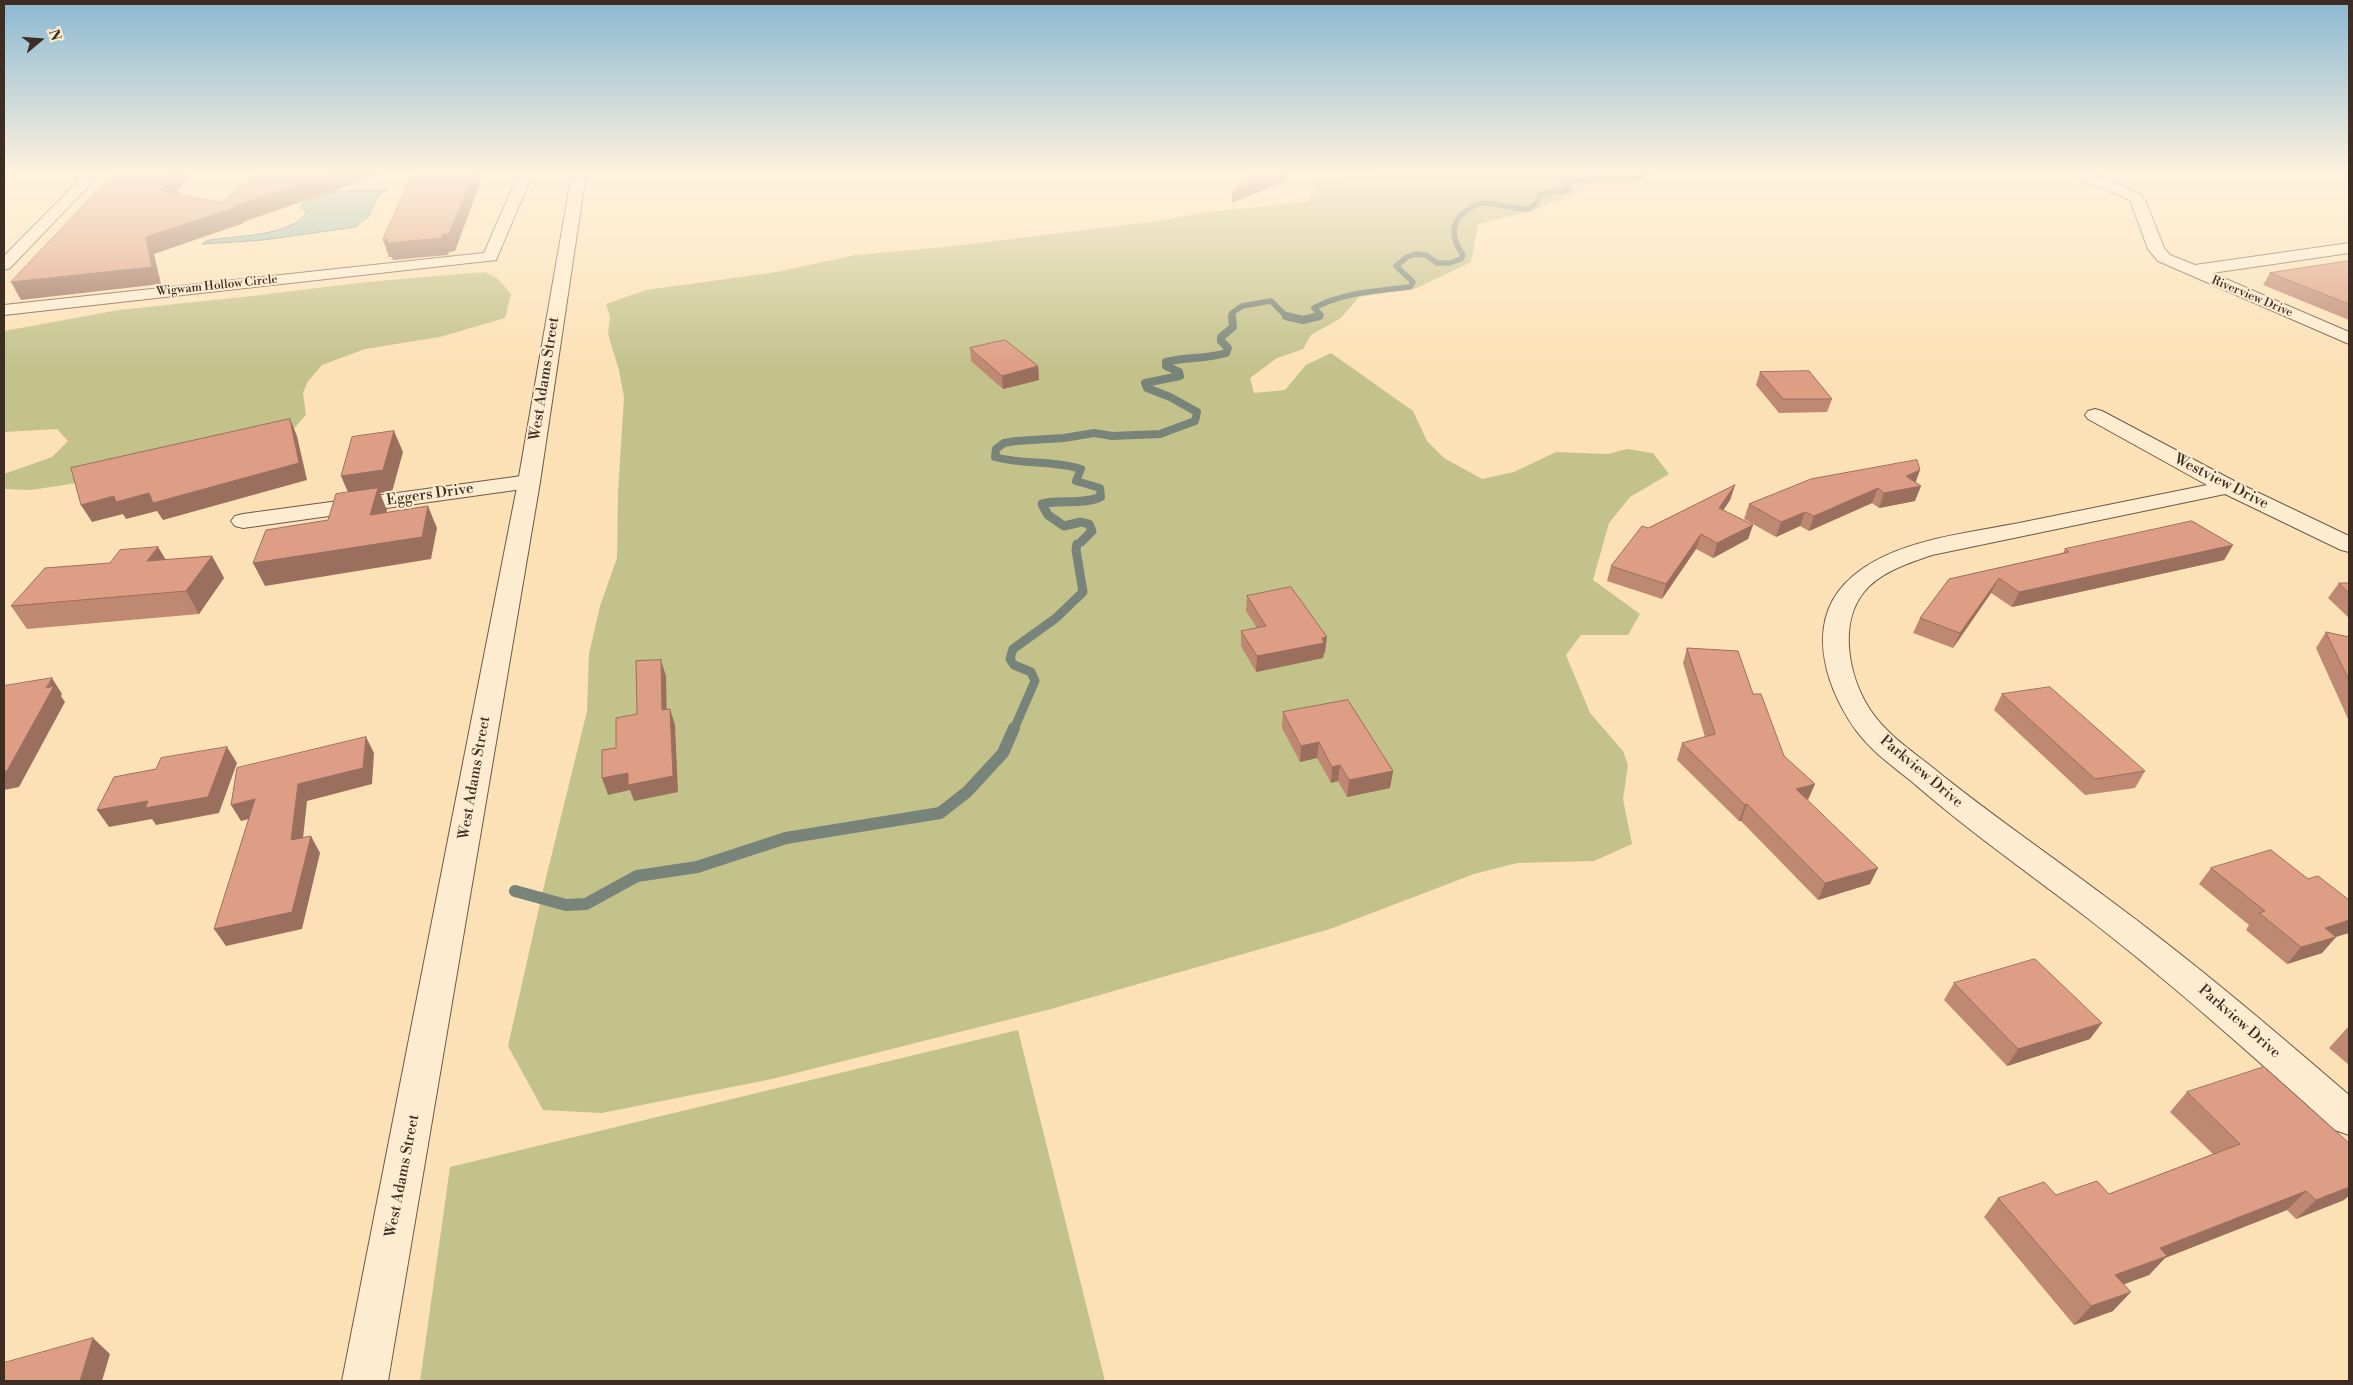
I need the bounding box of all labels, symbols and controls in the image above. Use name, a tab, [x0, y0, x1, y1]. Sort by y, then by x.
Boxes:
north arrow	[15, 15, 65, 65]
text: N	[44, 27, 65, 43]
street label: Wigwam Hollow Circle	[156, 272, 278, 300]
street label: Riverview Drive	[2209, 273, 2295, 321]
street label: West Adams Street	[526, 316, 564, 442]
street label: Westview Drive	[2171, 450, 2271, 514]
street label: Eggers Drive	[385, 480, 475, 510]
street label: West Adams Street	[455, 715, 495, 841]
street label: Parkview Drive	[1876, 732, 1966, 812]
street label: Parkview Drive	[2194, 981, 2284, 1063]
street label: West Adams Street	[382, 1113, 424, 1239]

